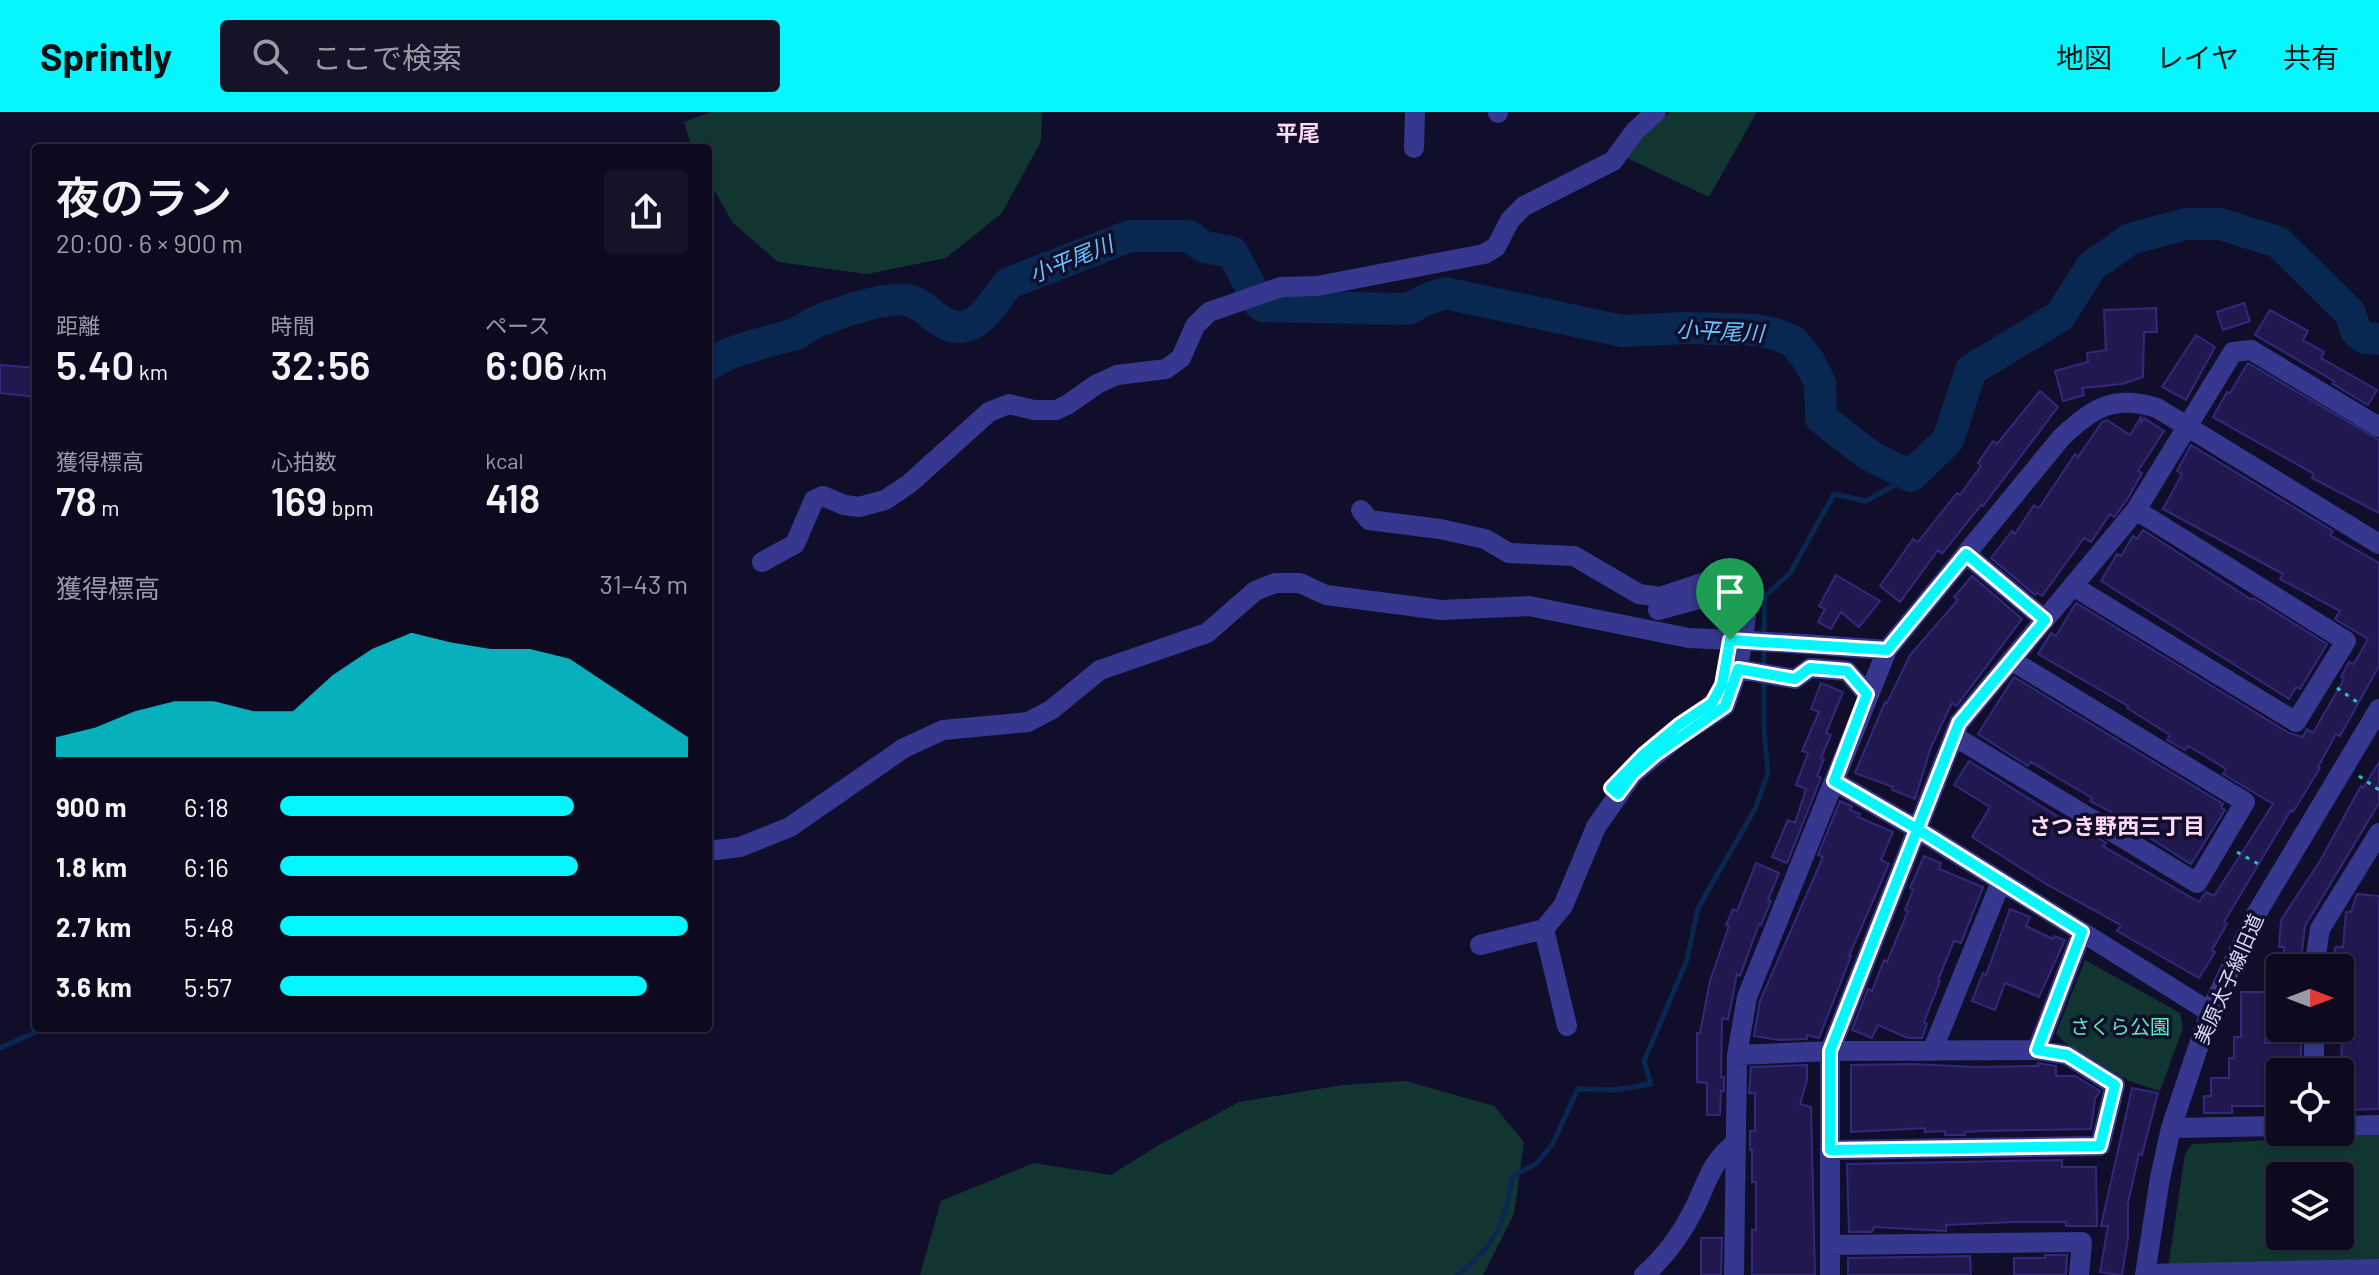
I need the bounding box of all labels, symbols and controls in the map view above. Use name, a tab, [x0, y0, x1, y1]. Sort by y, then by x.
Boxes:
search box	[220, 20, 780, 92]
text: Sprintly	[40, 33, 172, 79]
icon: search	[248, 34, 292, 78]
text: ここで検索	[312, 39, 462, 75]
text: 地図	[2056, 40, 2112, 74]
text: レイヤ	[2156, 40, 2239, 74]
text: 共有	[2283, 40, 2339, 74]
district label: 平尾	[1276, 119, 1320, 145]
text: 夜のラン	[56, 170, 232, 223]
button: share	[604, 170, 688, 254]
text: 20:00 · 6 × 900 m	[56, 227, 243, 258]
water label: 小平尾川	[1025, 229, 1118, 287]
text: 距離	[56, 312, 100, 338]
text: 時間	[271, 312, 315, 338]
text: ペース	[485, 312, 550, 338]
water label: 小平尾川	[1675, 315, 1767, 345]
text: 5.40	[56, 340, 134, 388]
text: 32:56	[271, 340, 371, 388]
text: 6:06	[485, 340, 565, 388]
text: km	[134, 358, 168, 384]
text: /km	[565, 358, 607, 384]
text: kcal	[485, 447, 524, 473]
text: 獲得標高	[56, 448, 144, 474]
text: 心拍数	[271, 448, 337, 474]
text: 418	[485, 473, 540, 521]
text: 78	[56, 476, 97, 524]
text: 169	[271, 476, 327, 524]
text: m	[97, 494, 119, 520]
text: bpm	[327, 494, 374, 520]
pin	[1696, 558, 1764, 640]
text: 31–43 m	[600, 568, 688, 599]
icon: arrive	[1708, 570, 1752, 614]
text: 獲得標高	[56, 572, 160, 603]
text: 900 m	[56, 791, 126, 822]
text: 6:18	[184, 791, 229, 822]
district label: さつき野西三丁目	[2029, 812, 2205, 838]
text: 1.8 km	[56, 851, 127, 882]
text: 6:16	[184, 851, 229, 882]
street label: 美原太子線旧道	[2189, 910, 2268, 1047]
text: 2.7 km	[56, 911, 131, 942]
text: 5:48	[184, 911, 234, 942]
north arrow	[2266, 954, 2354, 1042]
map controls	[2266, 954, 2354, 1250]
text: 3.6 km	[56, 971, 132, 1002]
text: 5:57	[184, 971, 232, 1002]
park label: さくら公園	[2070, 1014, 2170, 1038]
button: locate	[2266, 1058, 2354, 1146]
button: layers	[2266, 1162, 2354, 1250]

